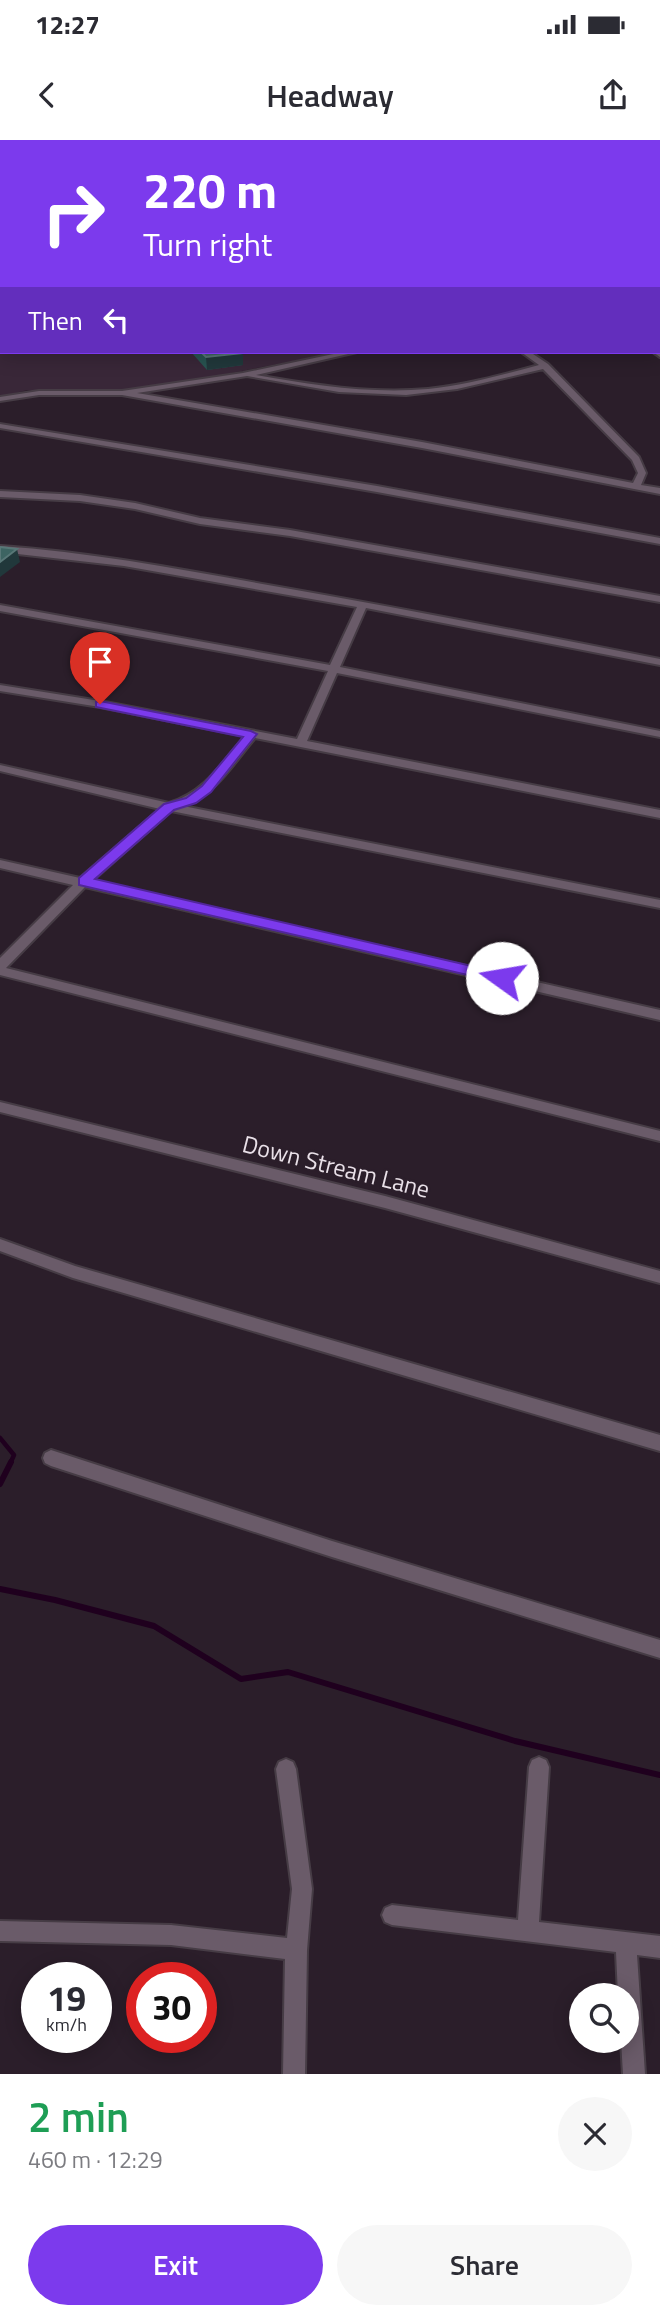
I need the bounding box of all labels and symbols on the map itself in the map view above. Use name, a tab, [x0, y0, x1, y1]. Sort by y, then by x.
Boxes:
pin	[70, 632, 130, 704]
position arrow	[465, 941, 539, 1015]
street label: Down Stream Lane	[239, 1125, 434, 1207]
speed limit sign: 30	[126, 1962, 217, 2053]

